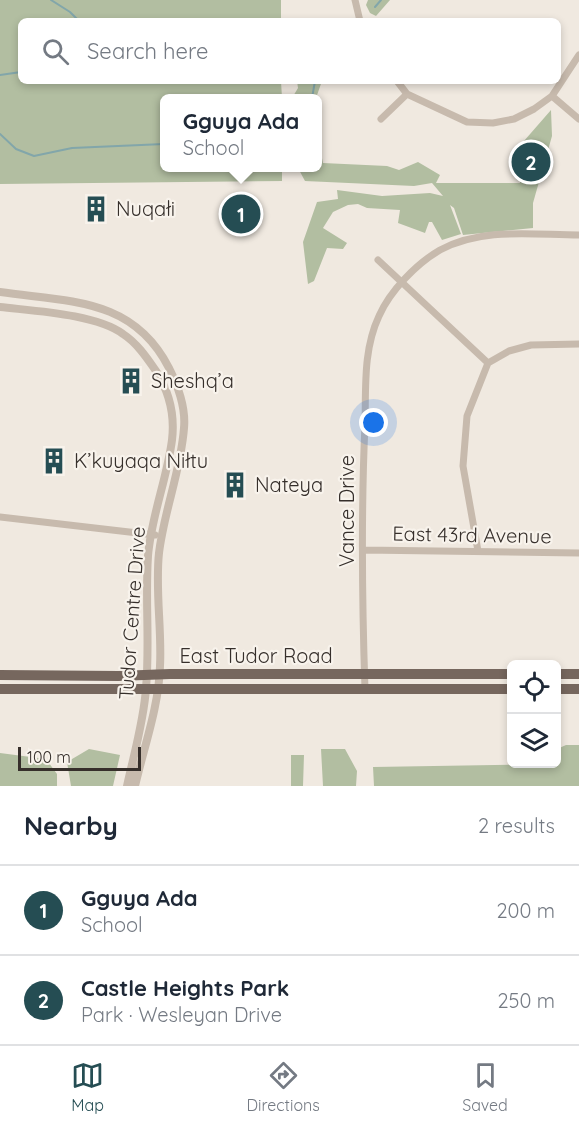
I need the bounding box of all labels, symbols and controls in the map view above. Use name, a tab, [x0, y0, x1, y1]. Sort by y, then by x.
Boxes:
search box	[18, 18, 561, 84]
icon: search	[39, 35, 72, 68]
text: Search here	[87, 37, 208, 65]
popup	[160, 94, 322, 172]
text: Gguya Ada	[183, 107, 299, 135]
text: School	[183, 135, 244, 160]
pin: 2	[512, 140, 550, 184]
pin: 1	[222, 192, 260, 236]
building icon: Nuqałi	[81, 194, 111, 224]
place label: Nuqałi	[116, 196, 175, 221]
building icon: Sheshq’a	[116, 366, 146, 396]
place label: Sheshq’a	[151, 368, 234, 393]
your location	[359, 408, 388, 437]
building icon: K’kuyaqa Niłtu	[39, 446, 69, 476]
place label: K’kuyaqa Niłtu	[74, 448, 208, 473]
street label: Vance Drive	[334, 455, 359, 567]
building icon: Nateya	[220, 470, 250, 500]
place label: Nateya	[255, 472, 323, 497]
street label: East 43rd Avenue	[392, 521, 552, 548]
street label: Tudor Centre Drive	[113, 526, 150, 700]
street label: East Tudor Road	[179, 643, 333, 668]
map controls	[507, 660, 561, 768]
button: locate	[507, 660, 561, 714]
button: layers	[507, 714, 561, 768]
scale bar	[18, 744, 141, 772]
text: 100 m	[27, 747, 71, 767]
text: Nearby	[24, 809, 118, 842]
text: 2 results	[478, 813, 555, 838]
text: Gguya Ada	[81, 884, 198, 912]
text: 1	[40, 898, 47, 923]
text: 200 m	[496, 898, 555, 923]
text: School	[81, 912, 143, 937]
text: Castle Heights Park	[81, 974, 289, 1002]
text: 2	[38, 988, 49, 1013]
text: 250 m	[497, 988, 555, 1013]
text: Park · Wesleyan Drive	[81, 1002, 282, 1027]
tab: Map	[71, 1059, 104, 1115]
tab: Directions	[247, 1059, 320, 1115]
tab: Saved	[462, 1059, 508, 1115]

